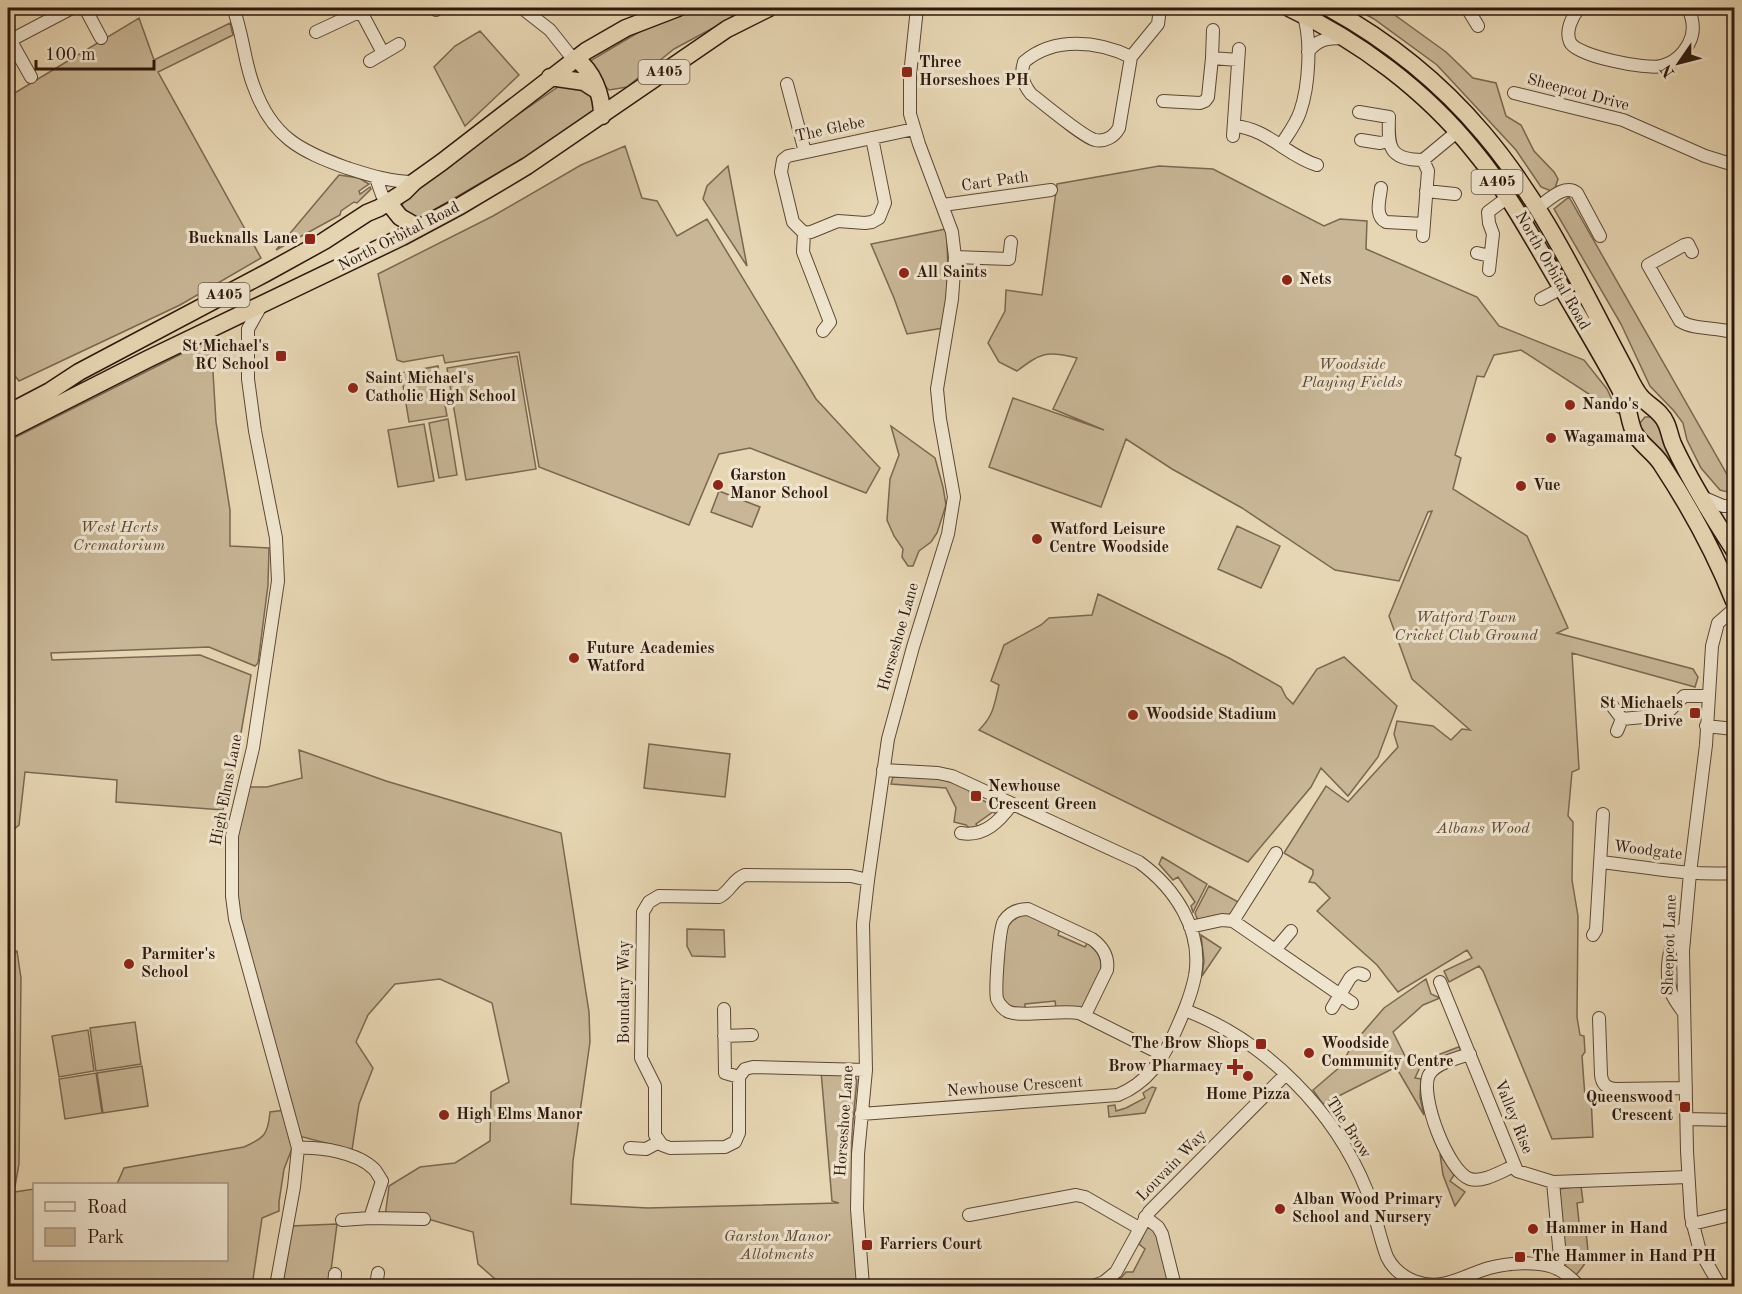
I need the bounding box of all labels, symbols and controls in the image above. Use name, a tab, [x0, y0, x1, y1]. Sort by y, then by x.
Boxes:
scale bar	[36, 33, 154, 71]
north arrow	[1649, 33, 1709, 93]
text: 100 m	[45, 46, 96, 64]
place label: Three Horseshoes PH	[919, 55, 1029, 89]
road number: A405	[638, 60, 690, 84]
text: N	[1658, 60, 1678, 80]
marker: Three Horseshoes PH	[900, 65, 914, 79]
street label: Sheepcot Drive	[1525, 72, 1631, 114]
street label: The Glebe	[794, 115, 866, 145]
street label: Cart Path	[960, 169, 1030, 195]
road number: A405	[1472, 170, 1522, 194]
street label: North Orbital Road	[336, 199, 462, 275]
street label: North Orbital Road	[1512, 209, 1592, 333]
place label: Bucknalls Lane	[188, 231, 298, 247]
marker: Bucknalls Lane	[303, 232, 317, 246]
place label: All Saints	[916, 265, 987, 281]
marker: All Saints	[897, 266, 911, 280]
place label: Nets	[1299, 272, 1332, 288]
marker: Nets	[1280, 273, 1294, 287]
road number: A405	[198, 283, 250, 307]
place label: St Michael's RC School	[182, 339, 269, 373]
marker: St Michael's RC School	[274, 349, 288, 363]
park label: Woodside Playing Fields	[1300, 357, 1403, 391]
place label: Saint Michael's Catholic High School	[365, 371, 516, 405]
marker: Saint Michael's Catholic High School	[346, 381, 360, 395]
place label: Nando's	[1582, 397, 1639, 413]
marker: Nando's	[1563, 398, 1577, 412]
place label: Wagamama	[1563, 430, 1646, 446]
marker: Wagamama	[1544, 431, 1558, 445]
place label: Garston Manor School	[730, 468, 828, 502]
marker: Garston Manor School	[711, 478, 725, 492]
place label: Vue	[1533, 478, 1561, 494]
marker: Vue	[1514, 479, 1528, 493]
park label: West Herts Crematorium	[73, 520, 165, 554]
place label: Watford Leisure Centre Woodside	[1049, 522, 1169, 556]
marker: Watford Leisure Centre Woodside	[1030, 532, 1044, 546]
street label: Horseshoe Lane	[876, 581, 922, 693]
park label: Watford Town Cricket Club Ground	[1394, 610, 1538, 644]
place label: Future Academies Watford	[586, 641, 714, 675]
marker: Future Academies Watford	[567, 651, 581, 665]
place label: St Michaels Drive	[1600, 696, 1683, 730]
marker: St Michaels Drive	[1688, 706, 1702, 720]
place label: Woodside Stadium	[1145, 707, 1277, 723]
marker: Woodside Stadium	[1126, 708, 1140, 722]
street label: High Elms Lane	[208, 733, 246, 847]
place label: Newhouse Crescent Green	[988, 779, 1097, 813]
marker: Newhouse Crescent Green	[969, 789, 983, 803]
park label: Albans Wood	[1435, 821, 1530, 837]
street label: Woodgate	[1613, 839, 1683, 863]
street label: Sheepcot Lane	[1660, 894, 1680, 996]
street label: Boundary Way	[617, 940, 633, 1044]
place label: Parmiter's School	[141, 947, 215, 981]
marker: Parmiter's School	[122, 957, 136, 971]
place label: The Brow Shops	[1131, 1036, 1249, 1052]
place label: Woodside Community Centre	[1321, 1036, 1454, 1070]
marker: The Brow Shops	[1254, 1037, 1268, 1051]
marker: Woodside Community Centre	[1302, 1046, 1316, 1060]
place label: Brow Pharmacy	[1108, 1059, 1223, 1075]
marker: Brow Pharmacy	[1228, 1060, 1242, 1074]
street label: Horseshoe Lane	[833, 1065, 857, 1177]
marker: Home Pizza	[1241, 1069, 1255, 1083]
street label: Newhouse Crescent	[946, 1074, 1084, 1100]
street label: Valley Rise	[1491, 1078, 1535, 1156]
place label: Home Pizza	[1206, 1087, 1290, 1103]
place label: Queenswood Crescent	[1586, 1090, 1673, 1124]
street label: The Brow	[1322, 1094, 1374, 1162]
marker: Queenswood Crescent	[1678, 1100, 1692, 1114]
place label: High Elms Manor	[456, 1107, 583, 1123]
marker: High Elms Manor	[437, 1108, 451, 1122]
street label: Louvain Way	[1134, 1127, 1210, 1205]
legend	[33, 1183, 228, 1261]
place label: Alban Wood Primary School and Nursery	[1292, 1192, 1443, 1226]
text: Road	[87, 1199, 127, 1217]
marker: Alban Wood Primary School and Nursery	[1273, 1202, 1287, 1216]
place label: Hammer in Hand	[1545, 1221, 1668, 1237]
marker: Hammer in Hand	[1526, 1222, 1540, 1236]
text: Park	[87, 1229, 124, 1247]
park label: Garston Manor Allotments	[724, 1229, 831, 1263]
place label: Farriers Court	[879, 1237, 982, 1253]
marker: Farriers Court	[860, 1238, 874, 1252]
place label: The Hammer in Hand PH	[1532, 1249, 1716, 1265]
marker: The Hammer in Hand PH	[1513, 1250, 1527, 1264]

